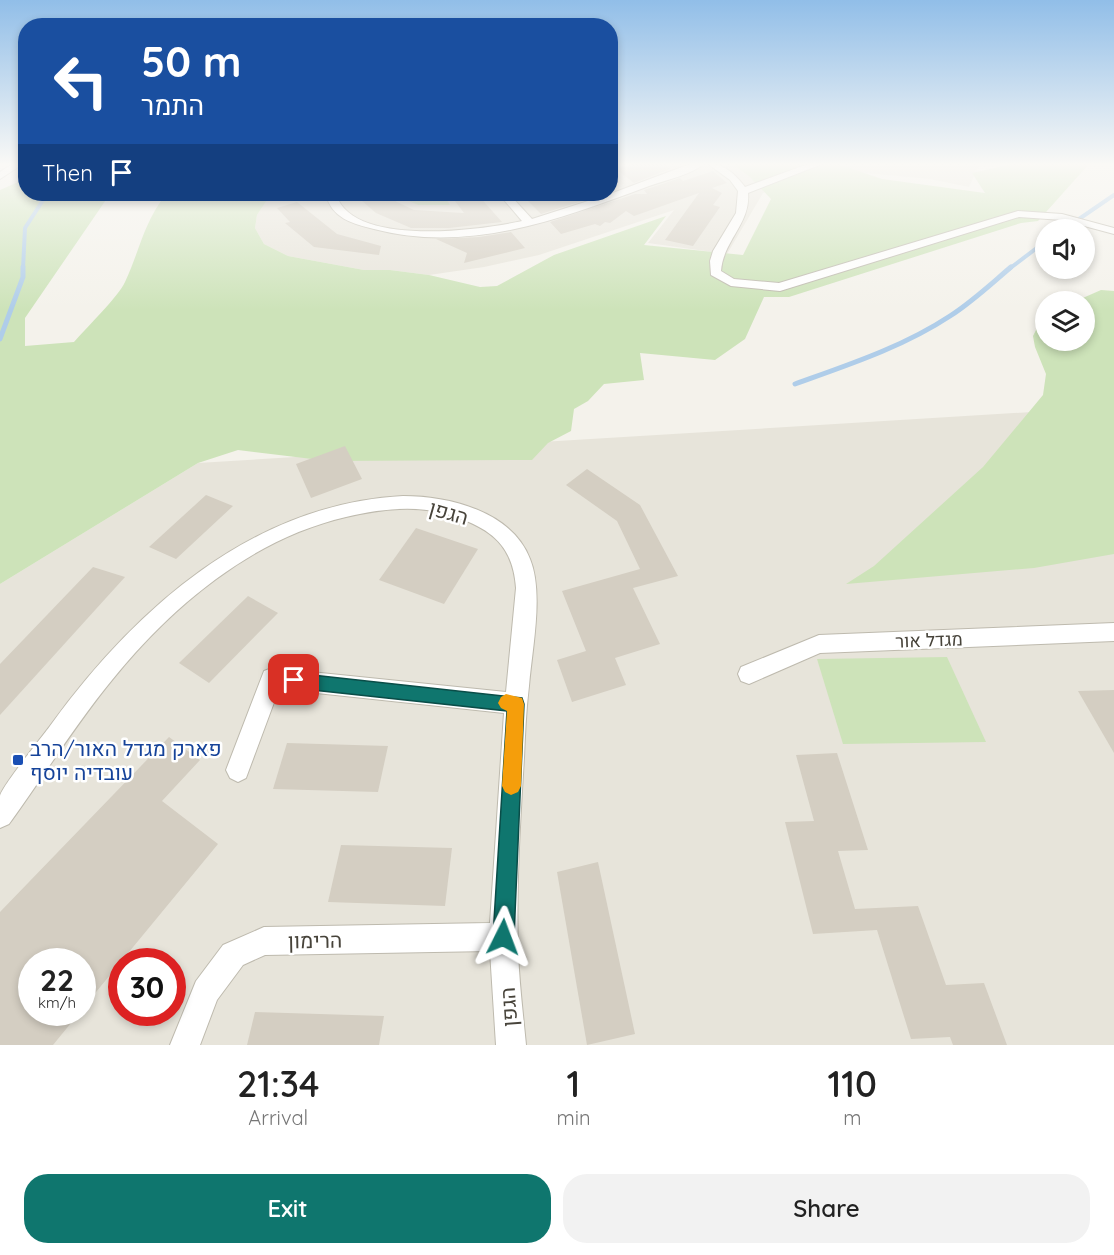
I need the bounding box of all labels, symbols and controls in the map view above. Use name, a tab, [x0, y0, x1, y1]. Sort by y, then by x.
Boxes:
text: 50 m	[141, 35, 241, 88]
icon: left	[42, 42, 120, 120]
text: התמר	[141, 88, 204, 122]
icon: arrive	[105, 156, 138, 189]
text: Then	[42, 159, 93, 187]
map controls	[1035, 219, 1095, 351]
button: sound	[1035, 219, 1095, 279]
button: layers	[1035, 291, 1095, 351]
street label: הגפן	[426, 494, 472, 530]
street label: מגדל אור	[895, 627, 963, 653]
pin	[268, 654, 319, 705]
icon: arrive	[277, 663, 310, 696]
place label: פארק מגדל האור/הרב עובדיה יוסף	[30, 735, 222, 785]
marker: פארק מגדל האור/הרב עובדיה יוסף	[11, 753, 25, 767]
position arrow	[471, 905, 535, 969]
street label: הרימון	[288, 927, 342, 953]
speed limit sign: 30	[108, 948, 186, 1026]
text: 22	[40, 961, 74, 999]
street label: הגפן	[494, 986, 522, 1028]
text: km/h	[38, 993, 76, 1012]
text: 21:34	[237, 1061, 319, 1106]
text: 1	[567, 1061, 580, 1106]
text: 110	[828, 1061, 877, 1106]
text: Arrival	[248, 1105, 308, 1130]
text: min	[556, 1105, 591, 1130]
text: m	[843, 1105, 861, 1130]
button: Exit	[24, 1174, 551, 1243]
button: Share	[563, 1174, 1090, 1243]

